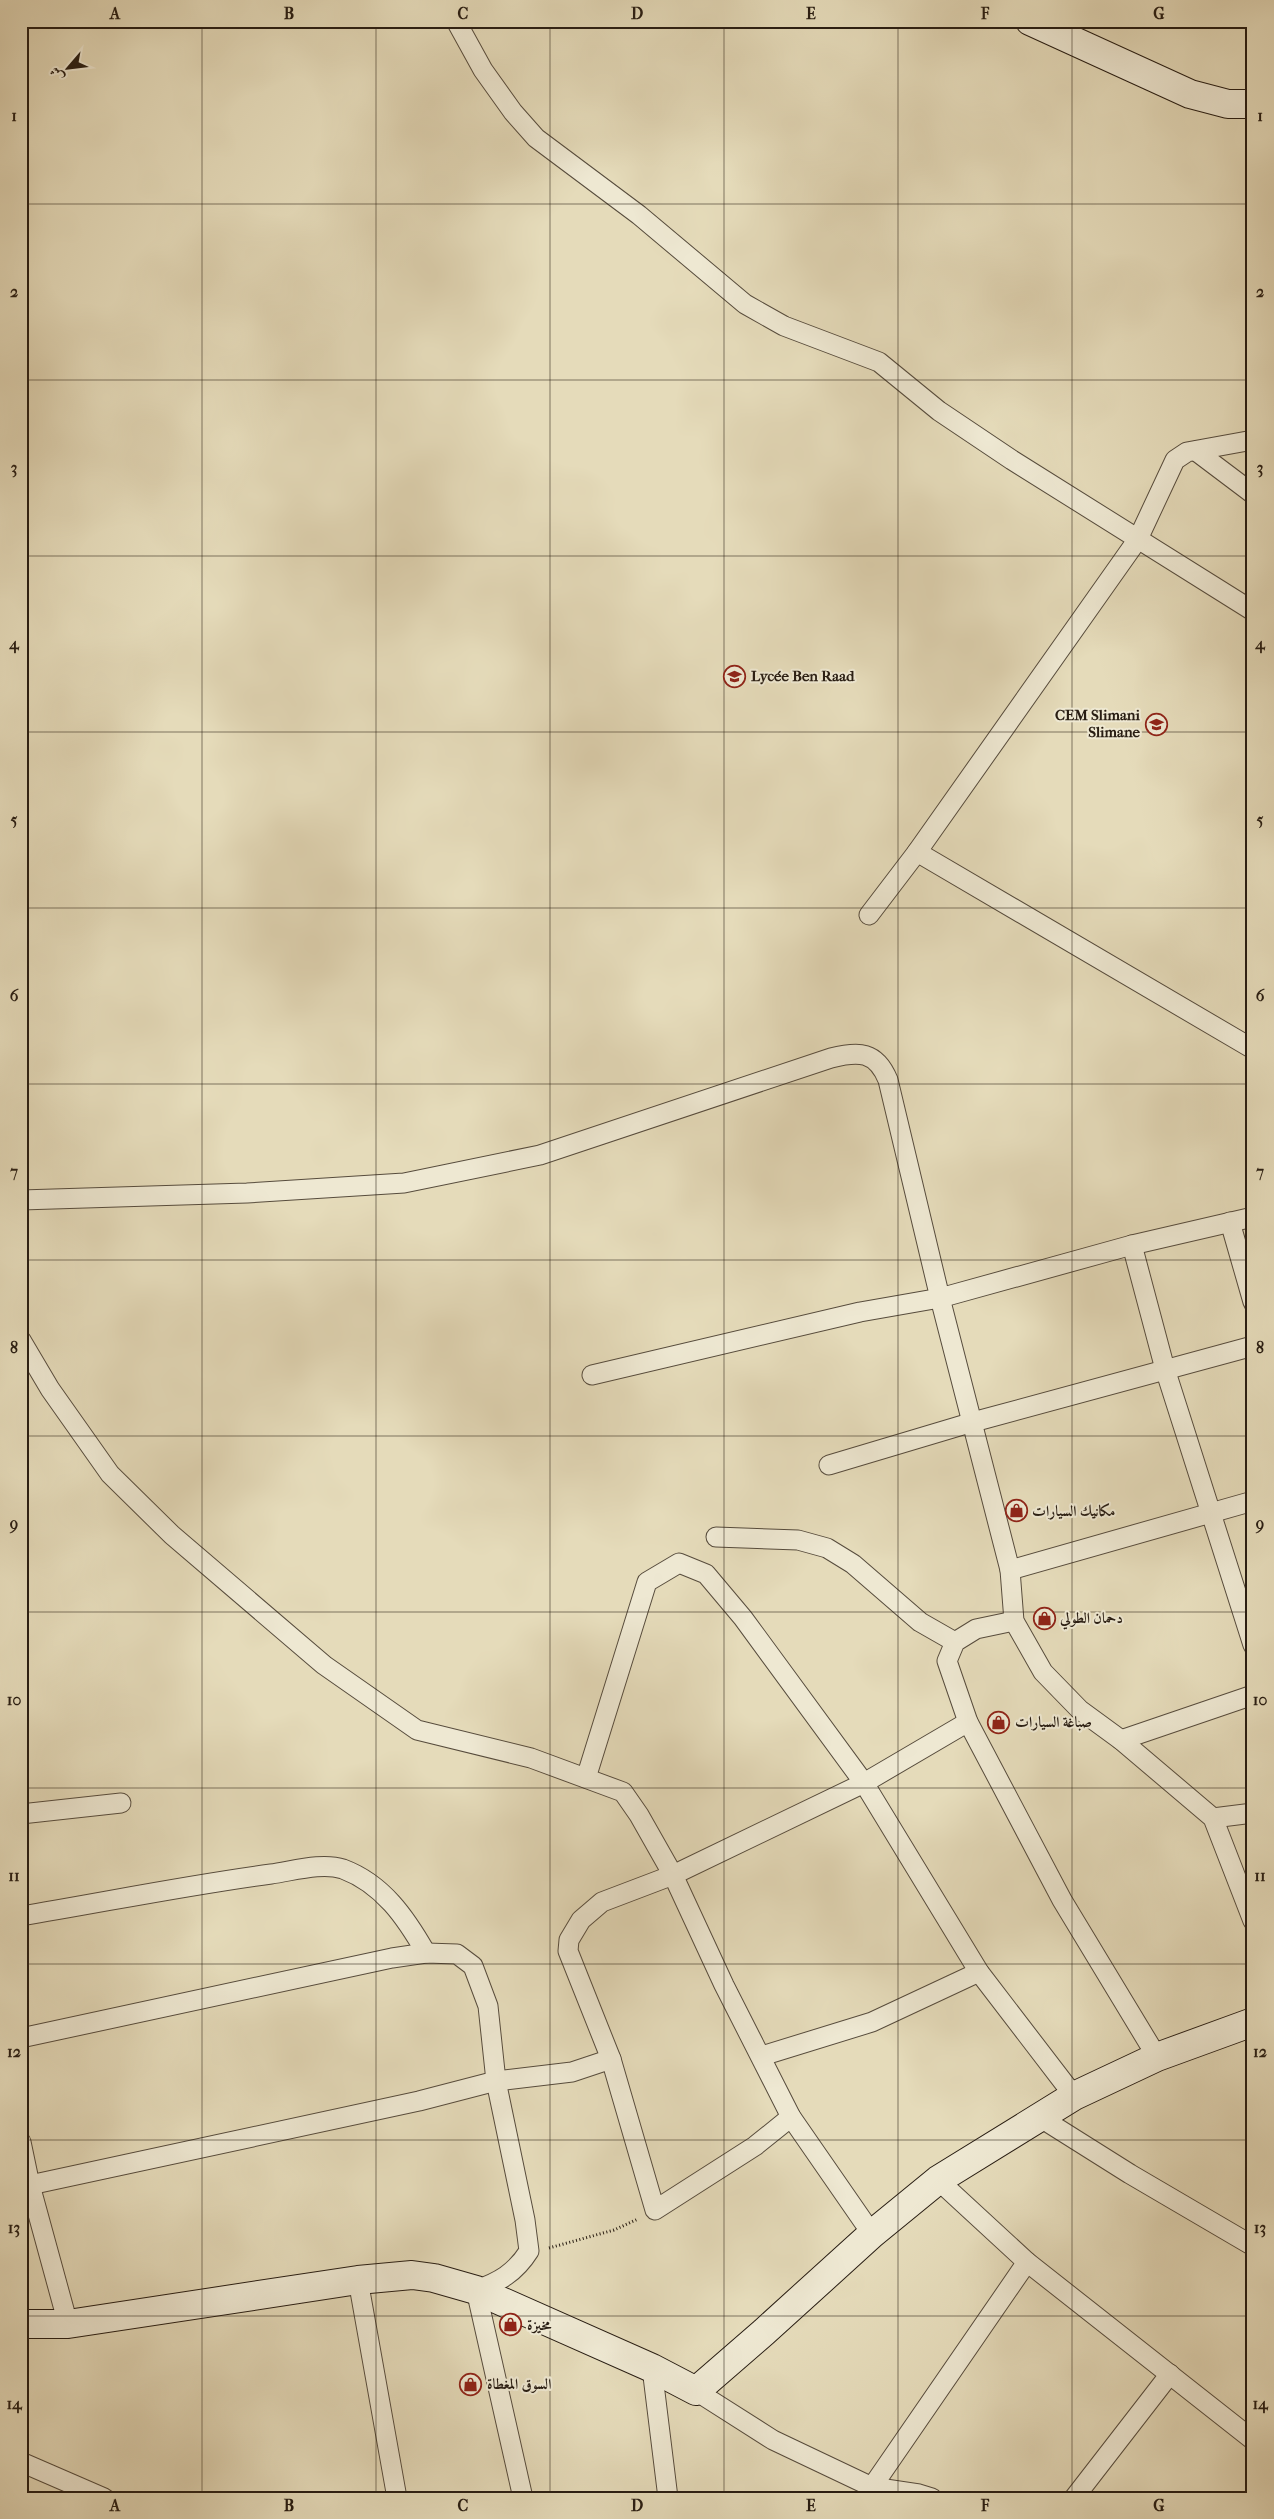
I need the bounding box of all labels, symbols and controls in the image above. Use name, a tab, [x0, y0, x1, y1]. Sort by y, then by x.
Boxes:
text: A	[109, 4, 121, 23]
text: B	[284, 4, 294, 23]
text: C	[458, 4, 469, 23]
text: D	[631, 4, 643, 23]
text: E	[806, 4, 816, 23]
text: F	[980, 4, 990, 23]
text: G	[1153, 4, 1165, 23]
north arrow	[42, 42, 92, 92]
text: ش	[46, 64, 68, 84]
text: 1	[11, 106, 17, 125]
text: 1	[1257, 106, 1263, 125]
text: 2	[10, 282, 18, 301]
text: 2	[1256, 282, 1264, 301]
text: 3	[11, 458, 17, 478]
text: 3	[1257, 458, 1263, 478]
text: 4	[8, 634, 20, 654]
text: 4	[1254, 634, 1266, 654]
school or university icon: Lycée Ben Raad	[723, 664, 747, 688]
place label: Lycée Ben Raad	[751, 667, 855, 685]
place label: CEM Slimani Slimane	[1055, 706, 1141, 741]
school or university icon: CEM Slimani Slimane	[1144, 712, 1168, 736]
text: 5	[11, 810, 18, 829]
text: 5	[1257, 810, 1264, 829]
text: 6	[10, 986, 19, 1005]
text: 6	[1256, 986, 1265, 1005]
text: 7	[9, 1162, 18, 1181]
text: 7	[1255, 1162, 1264, 1181]
text: 8	[10, 1338, 18, 1357]
text: 8	[1256, 1338, 1264, 1357]
shop icon: مكانيك السيارات	[1004, 1499, 1028, 1523]
place label: مكانيك السيارات	[1032, 1502, 1116, 1520]
text: 9	[9, 1514, 18, 1534]
text: 9	[1255, 1514, 1264, 1534]
shop icon: دحمان الطولي	[1032, 1606, 1056, 1630]
place label: دحمان الطولي	[1059, 1609, 1123, 1630]
text: 10	[7, 1690, 21, 1709]
text: 10	[1253, 1690, 1267, 1709]
shop icon: صباغة السيارات	[987, 1710, 1011, 1734]
place label: صباغة السيارات	[1015, 1713, 1092, 1731]
text: 11	[8, 1866, 20, 1885]
text: 11	[1254, 1866, 1266, 1885]
text: 12	[7, 2042, 21, 2061]
text: 12	[1253, 2042, 1267, 2061]
text: 13	[8, 2218, 20, 2238]
text: 13	[1254, 2218, 1266, 2238]
shop icon: مخيزة	[499, 2313, 523, 2337]
place label: مخيزة	[527, 2316, 552, 2334]
shop icon: السوق المغطاة	[459, 2372, 483, 2396]
place label: السوق المغطاة	[487, 2375, 551, 2393]
text: 14	[6, 2394, 23, 2414]
text: 14	[1252, 2394, 1269, 2414]
text: A	[109, 2496, 121, 2515]
text: B	[284, 2496, 294, 2515]
text: C	[458, 2496, 469, 2515]
text: D	[631, 2496, 643, 2515]
text: E	[806, 2496, 816, 2515]
text: F	[980, 2496, 990, 2515]
text: G	[1153, 2496, 1165, 2515]

